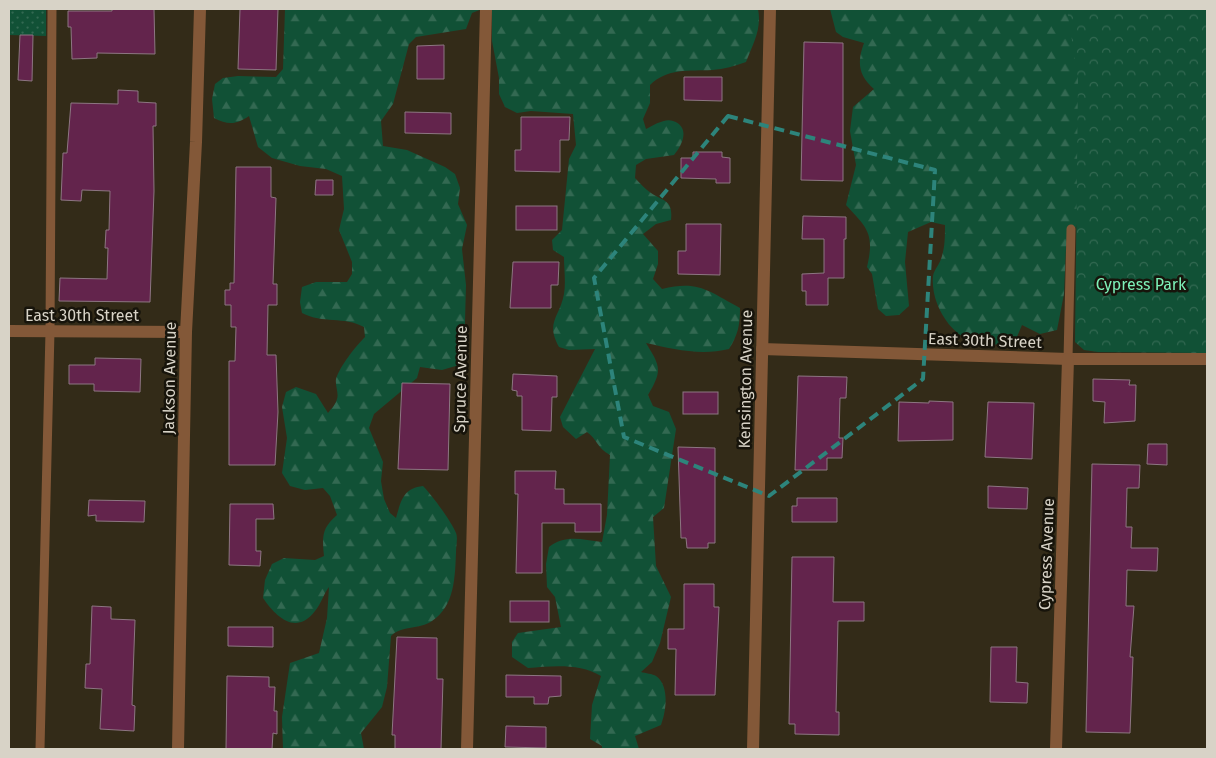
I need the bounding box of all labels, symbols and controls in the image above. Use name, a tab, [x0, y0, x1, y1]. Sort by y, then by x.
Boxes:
park label: Cypress Park	[1096, 275, 1187, 294]
street label: East 30th Street	[25, 306, 139, 325]
street label: Kensington Avenue	[735, 310, 756, 448]
street label: Jackson Avenue	[159, 321, 180, 435]
street label: Spruce Avenue	[450, 325, 471, 433]
street label: East 30th Street	[928, 329, 1043, 352]
street label: Cypress Avenue	[1035, 498, 1058, 610]

